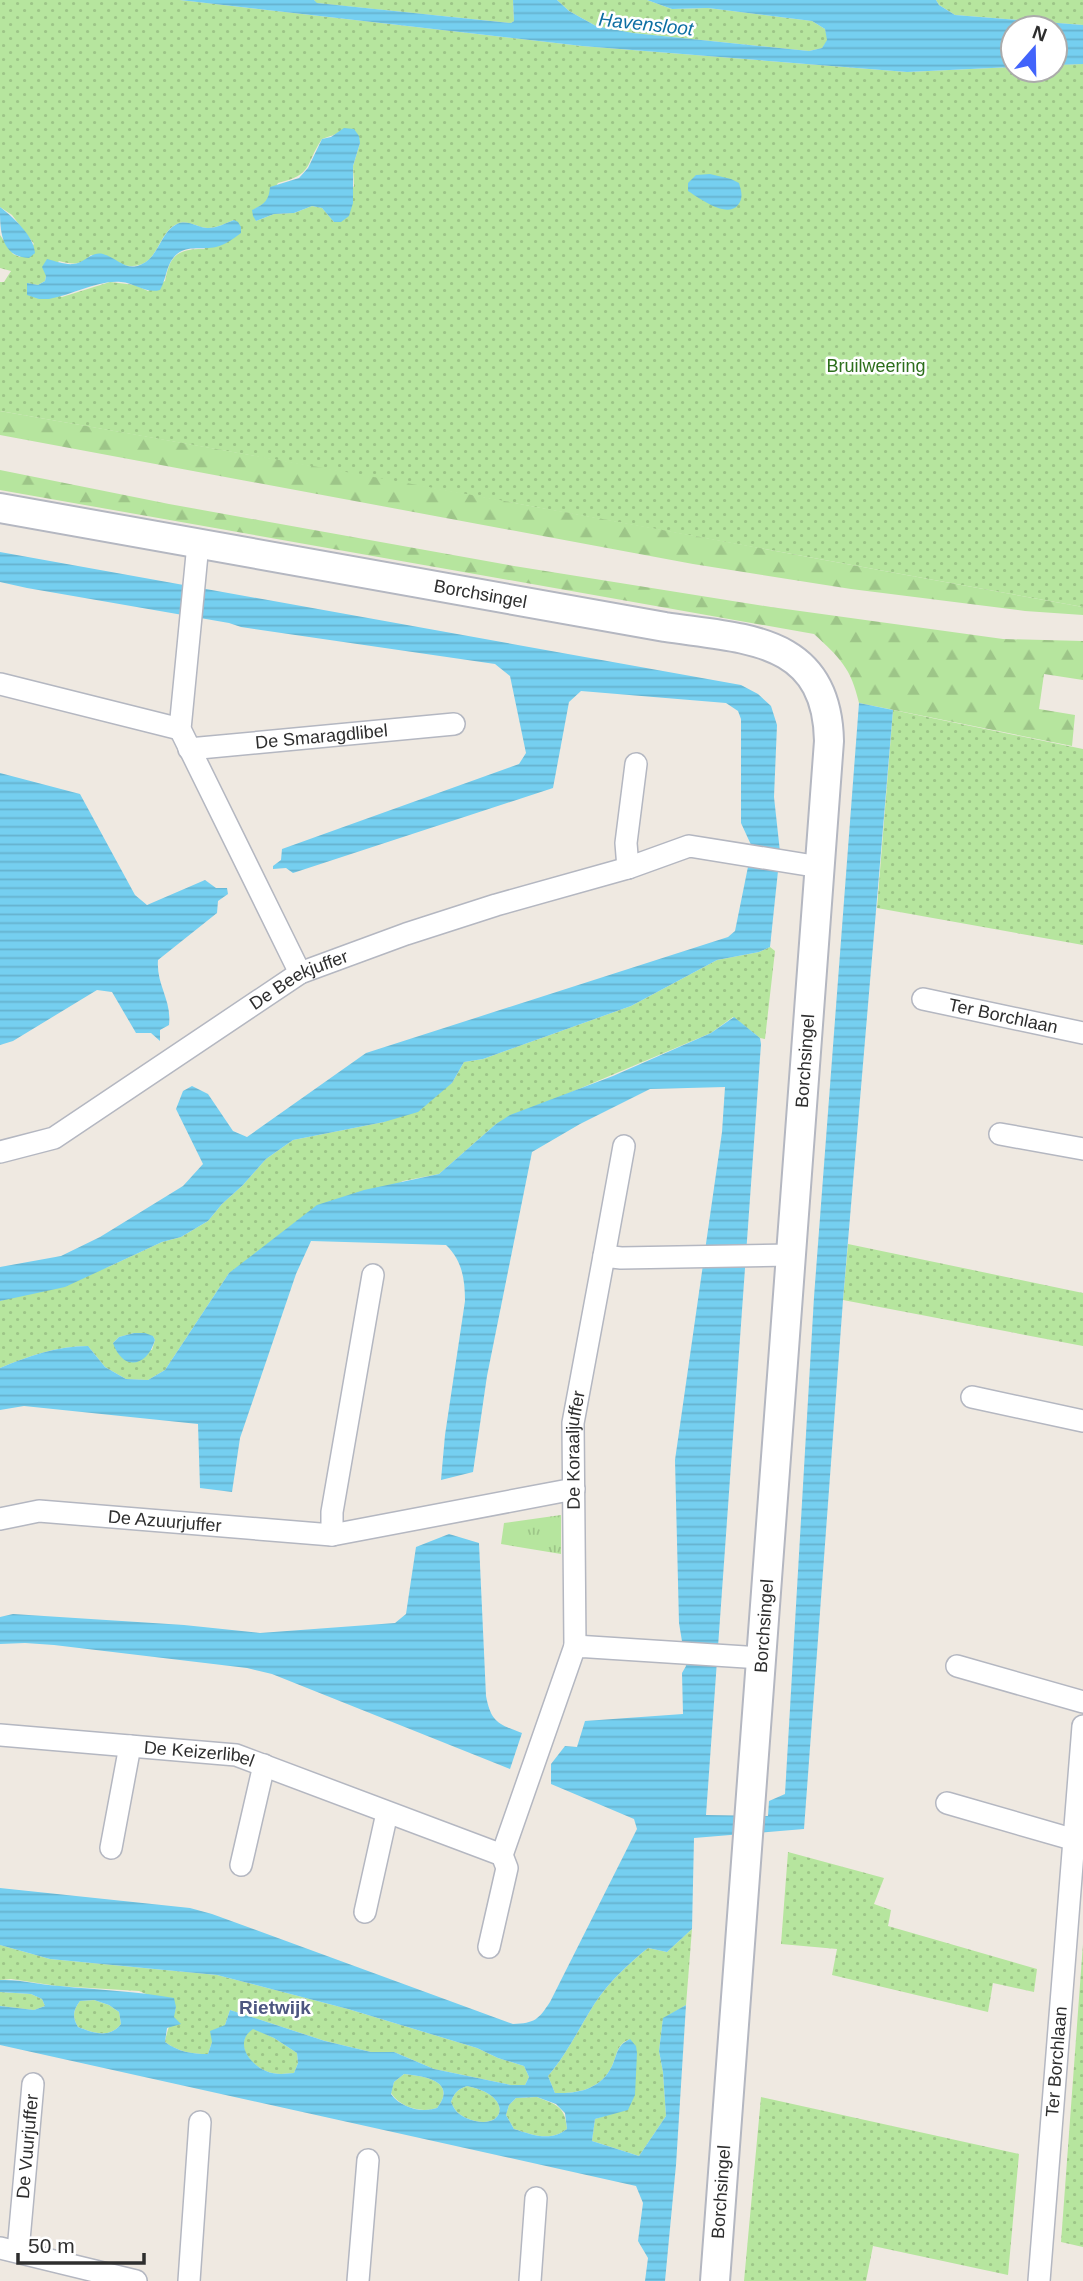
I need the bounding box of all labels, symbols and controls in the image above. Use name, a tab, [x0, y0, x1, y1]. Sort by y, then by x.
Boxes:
water label: Havensloot	[598, 9, 695, 39]
north arrow	[999, 14, 1069, 84]
text: N	[1030, 21, 1050, 46]
park label: Bruilweering	[826, 356, 926, 376]
street label: Borchsingel	[432, 576, 528, 612]
street label: De Smaragdlibel	[254, 720, 389, 753]
street label: De Beekjuffer	[246, 946, 351, 1014]
street label: Ter Borchlaan	[947, 995, 1060, 1037]
street label: Borchsingel	[792, 1013, 818, 1109]
street label: De Koraaljuffer	[563, 1389, 589, 1510]
street label: De Azuurjuffer	[107, 1507, 222, 1536]
street label: Borchsingel	[751, 1578, 777, 1674]
street label: De Keizerlibel	[143, 1737, 257, 1771]
district label: Rietwijk	[239, 1997, 311, 2018]
street label: Ter Borchlaan	[1042, 2006, 1071, 2118]
street label: De Vuurjuffer	[13, 2093, 42, 2200]
street label: Borchsingel	[708, 2144, 734, 2240]
scale bar	[18, 2222, 144, 2266]
text: 50 m	[28, 2234, 75, 2257]

